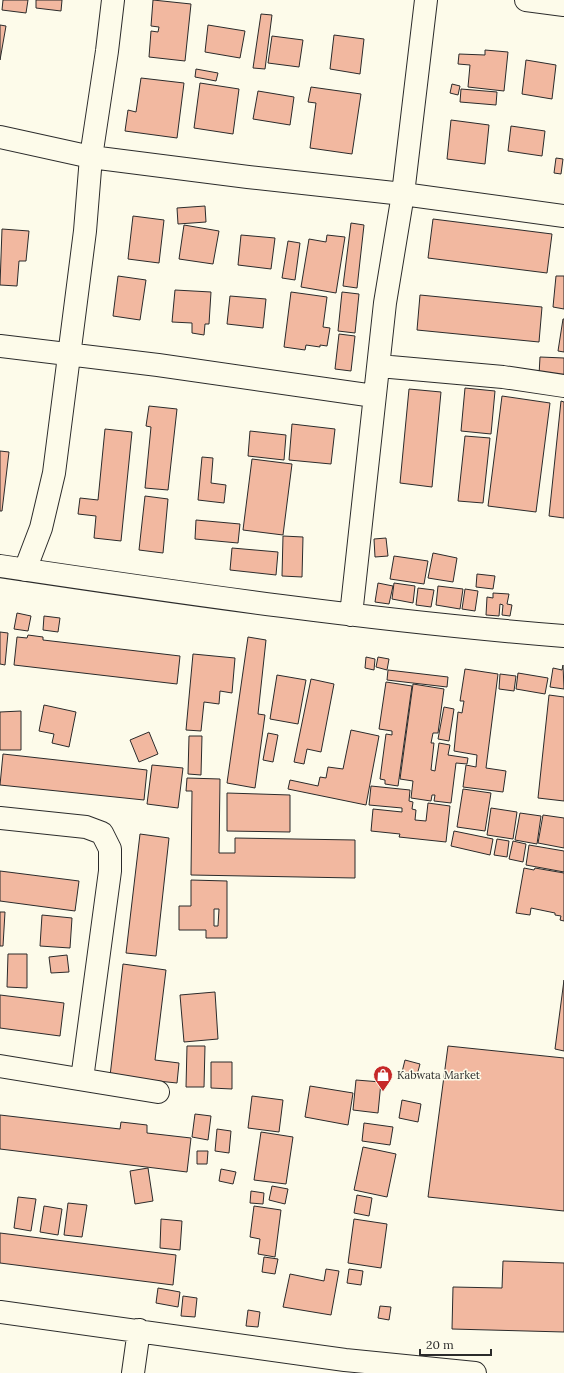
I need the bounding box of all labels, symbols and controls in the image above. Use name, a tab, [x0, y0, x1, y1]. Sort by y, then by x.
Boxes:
shop icon: Kabwata Market	[372, 1064, 394, 1092]
place label: Kabwata Market	[397, 1068, 481, 1082]
scale bar	[420, 1331, 491, 1357]
text: 20 m	[426, 1337, 454, 1352]

